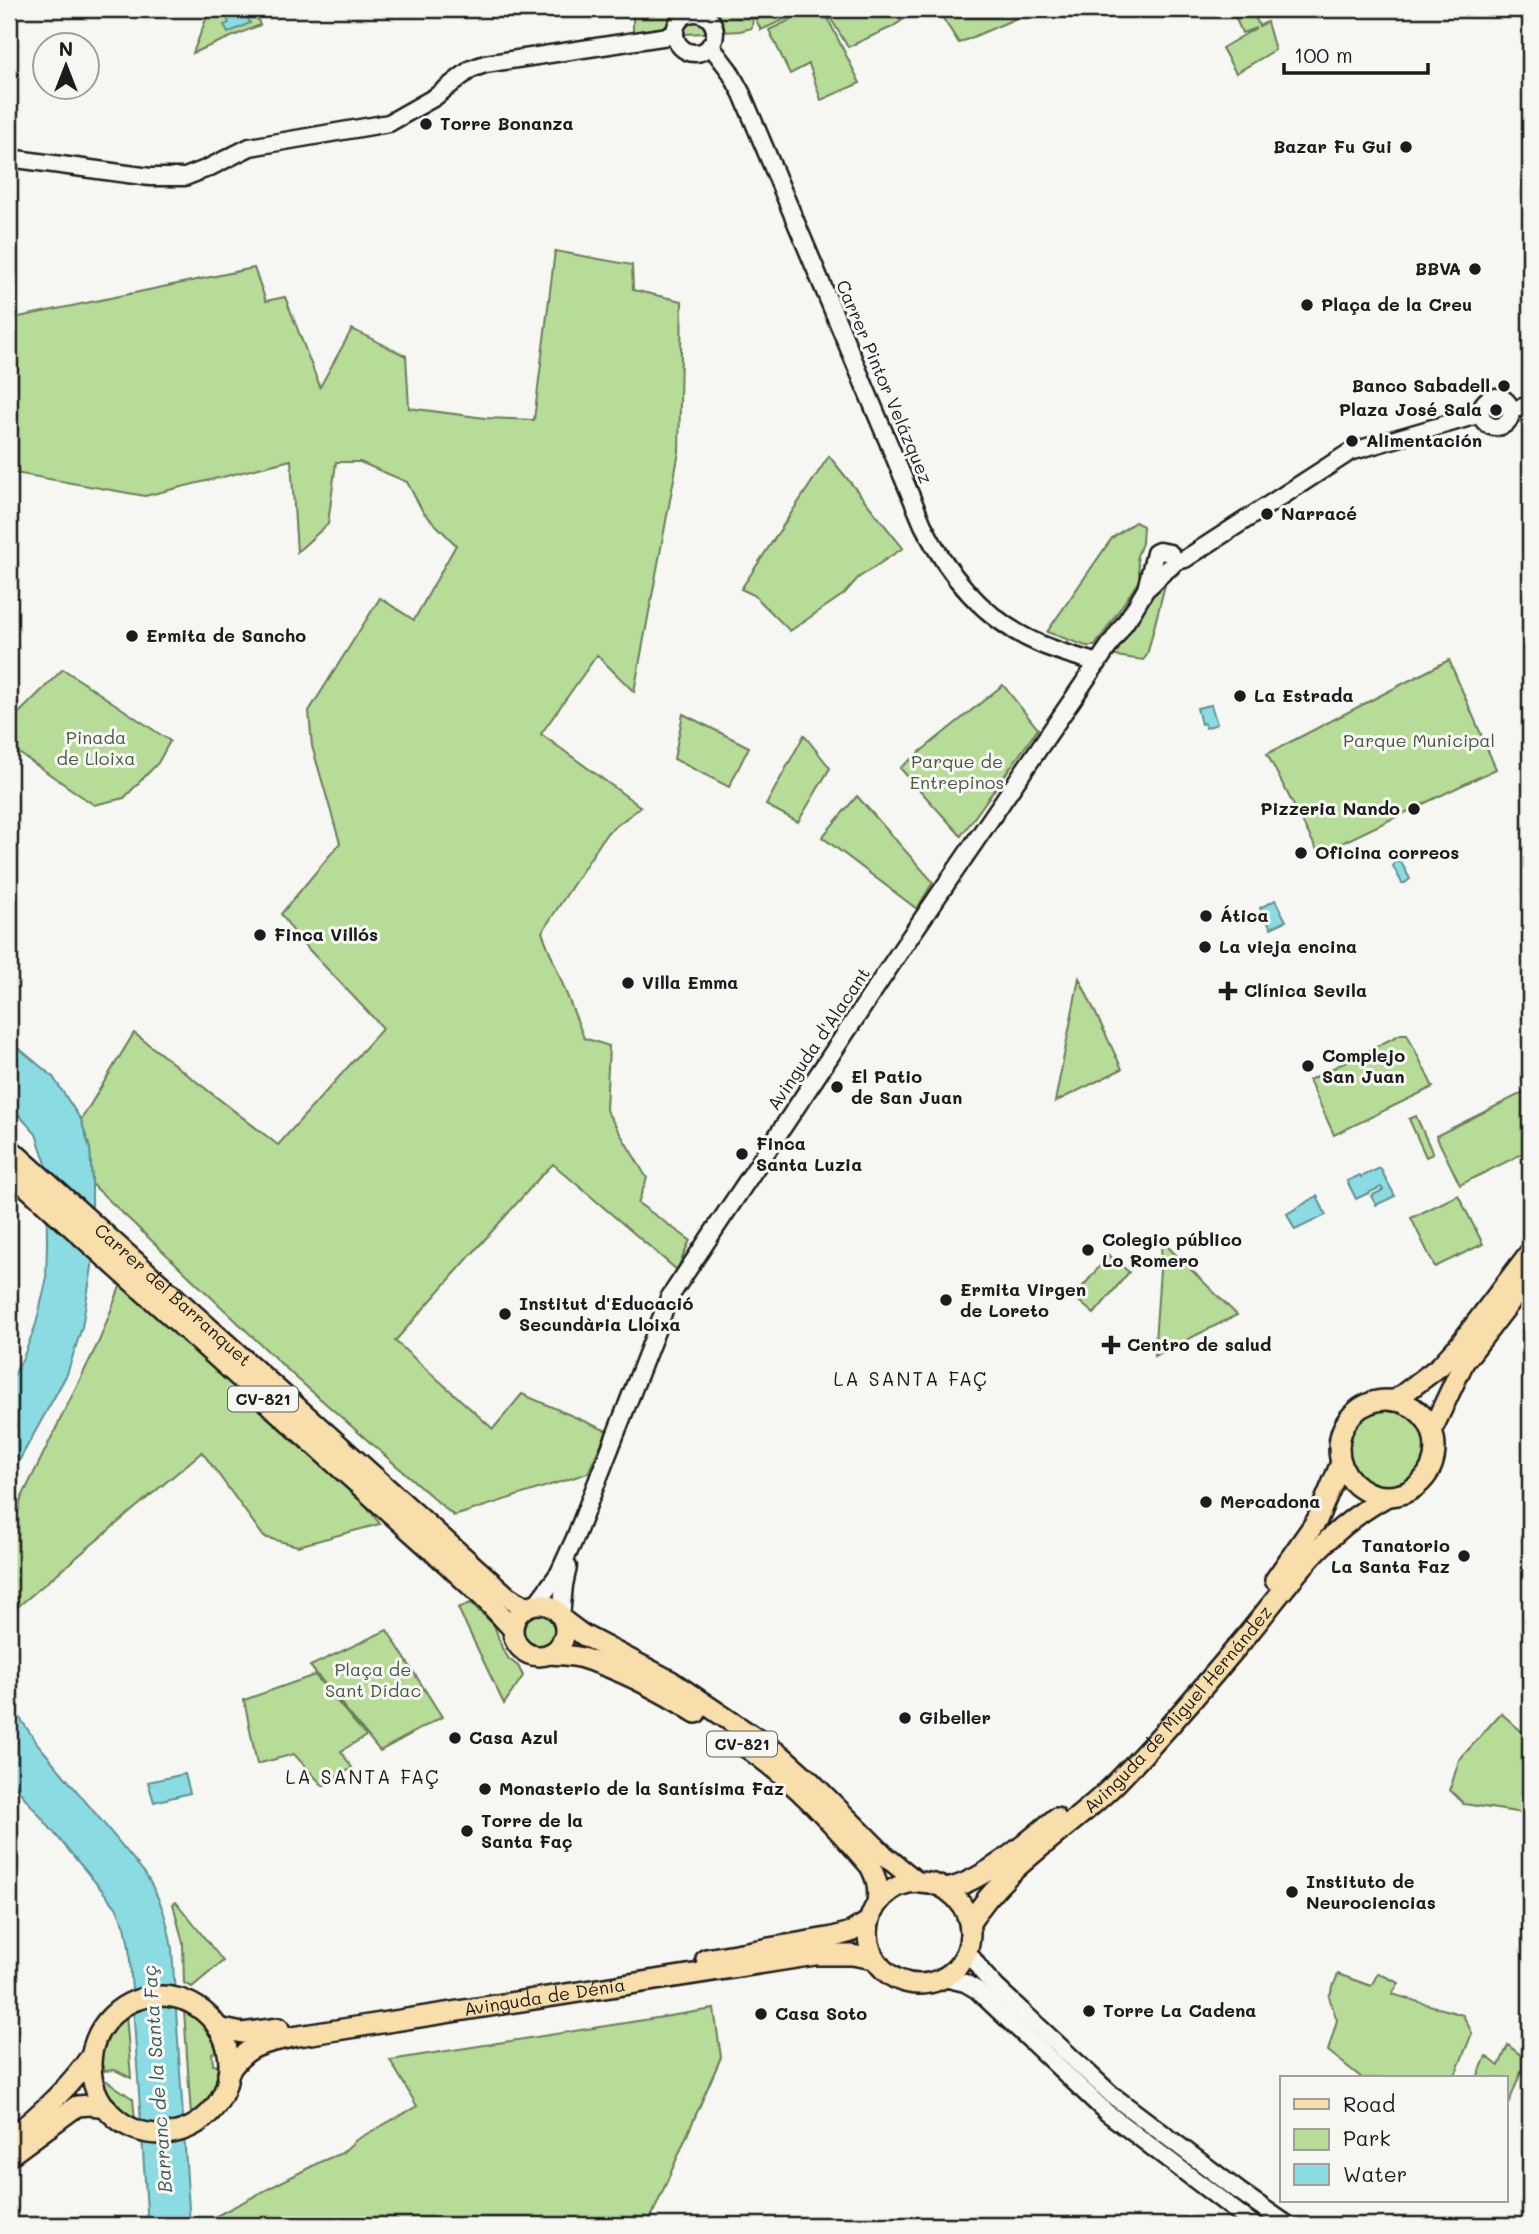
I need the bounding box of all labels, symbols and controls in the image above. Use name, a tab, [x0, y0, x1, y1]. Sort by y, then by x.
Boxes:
north arrow	[32, 32, 102, 102]
scale bar	[1284, 32, 1427, 76]
text: N	[59, 36, 73, 61]
text: 100 m	[1294, 41, 1353, 68]
place label: Torre Bonanza	[440, 111, 574, 135]
marker: Torre Bonanza	[418, 116, 434, 132]
place label: Bazar Fu Gui	[1273, 134, 1392, 158]
marker: Bazar Fu Gui	[1398, 139, 1414, 155]
place label: BBVA	[1415, 256, 1461, 280]
marker: BBVA	[1467, 261, 1483, 277]
street label: Carrer Pintor Velázquez	[831, 276, 939, 487]
place label: Plaça de la Creu	[1321, 292, 1472, 316]
marker: Plaça de la Creu	[1299, 297, 1315, 313]
place label: Banco Sabadell	[1352, 373, 1490, 397]
marker: Banco Sabadell	[1496, 378, 1512, 394]
place label: Plaza José Sala	[1339, 397, 1482, 421]
marker: Plaza José Sala	[1488, 402, 1504, 418]
place label: Alimentación	[1366, 428, 1482, 452]
marker: Alimentación	[1344, 433, 1360, 449]
place label: Narracé	[1281, 501, 1357, 525]
marker: Narracé	[1259, 506, 1275, 522]
place label: Ermita de Sancho	[146, 623, 306, 647]
marker: Ermita de Sancho	[124, 628, 140, 644]
place label: La Estrada	[1254, 683, 1353, 707]
marker: La Estrada	[1232, 688, 1248, 704]
park label: Pinada de Lloixa	[57, 725, 135, 770]
park label: Parque Municipal	[1343, 728, 1495, 752]
park label: Parque de Entrepinos	[910, 749, 1004, 794]
place label: Pizzeria Nando	[1260, 796, 1400, 820]
marker: Pizzeria Nando	[1406, 801, 1422, 817]
place label: Oficina correos	[1315, 840, 1459, 864]
marker: Oficina correos	[1293, 845, 1309, 861]
place label: Ática	[1220, 903, 1268, 927]
marker: Ática	[1198, 908, 1214, 924]
place label: Finca Villós	[274, 922, 378, 946]
marker: Finca Villós	[252, 927, 268, 943]
place label: La vieja encina	[1219, 934, 1357, 958]
marker: La vieja encina	[1197, 939, 1213, 955]
street label: Avinguda d'Alacant	[761, 962, 875, 1115]
place label: Villa Emma	[642, 970, 738, 994]
marker: Villa Emma	[620, 975, 636, 991]
place label: Clínica Sevila	[1244, 978, 1367, 1002]
marker: Clínica Sevila	[1218, 981, 1238, 1001]
place label: Complejo San Juan	[1322, 1043, 1405, 1088]
marker: Complejo San Juan	[1300, 1058, 1316, 1074]
place label: El Patio de San Juan	[851, 1064, 962, 1109]
marker: El Patio de San Juan	[829, 1079, 845, 1095]
place label: Finca Santa Luzia	[756, 1131, 862, 1176]
marker: Finca Santa Luzia	[734, 1146, 750, 1162]
street label: Carrer del Barranquet	[90, 1218, 257, 1371]
place label: Colegio público Lo Romero	[1102, 1227, 1242, 1272]
marker: Colegio público Lo Romero	[1080, 1242, 1096, 1258]
place label: Ermita Virgen de Loreto	[960, 1277, 1086, 1322]
place label: Institut d'Educació Secundària Lloixa	[519, 1291, 694, 1336]
marker: Ermita Virgen de Loreto	[938, 1292, 954, 1308]
marker: Institut d'Educació Secundària Lloixa	[497, 1306, 513, 1322]
place label: Centro de salud	[1127, 1332, 1272, 1356]
marker: Centro de salud	[1101, 1335, 1121, 1355]
district label: LA SANTA FAÇ	[834, 1366, 988, 1391]
road number: CV-821	[228, 1386, 298, 1412]
place label: Mercadona	[1220, 1489, 1320, 1513]
marker: Mercadona	[1198, 1494, 1214, 1510]
place label: Tanatorio La Santa Faz	[1331, 1533, 1450, 1578]
marker: Tanatorio La Santa Faz	[1456, 1548, 1472, 1564]
street label: Avinguda de Miguel Hernández	[1078, 1600, 1277, 1818]
park label: Plaça de Sant Dídac	[325, 1657, 421, 1702]
place label: Gibeller	[919, 1705, 991, 1729]
marker: Gibeller	[897, 1710, 913, 1726]
place label: Casa Azul	[469, 1725, 558, 1749]
marker: Casa Azul	[447, 1730, 463, 1746]
road number: CV-821	[707, 1732, 777, 1756]
district label: LA SANTA FAÇ	[286, 1764, 440, 1789]
place label: Monasterio de la Santísima Faz	[499, 1776, 784, 1800]
marker: Monasterio de la Santísima Faz	[477, 1781, 493, 1797]
place label: Torre de la Santa Faç	[481, 1808, 583, 1853]
marker: Torre de la Santa Faç	[459, 1823, 475, 1839]
place label: Instituto de Neurociencias	[1306, 1869, 1436, 1914]
marker: Instituto de Neurociencias	[1284, 1884, 1300, 1900]
water label: Barranc de la Santa Faç	[136, 1965, 177, 2194]
street label: Avinguda de Dénia	[462, 1972, 627, 2021]
place label: Torre La Cadena	[1103, 1998, 1256, 2022]
place label: Casa Soto	[775, 2001, 867, 2025]
marker: Torre La Cadena	[1081, 2003, 1097, 2019]
marker: Casa Soto	[753, 2006, 769, 2022]
legend	[1280, 2076, 1508, 2202]
text: Road	[1343, 2090, 1395, 2117]
text: Park	[1343, 2124, 1391, 2151]
text: Water	[1343, 2160, 1407, 2187]

